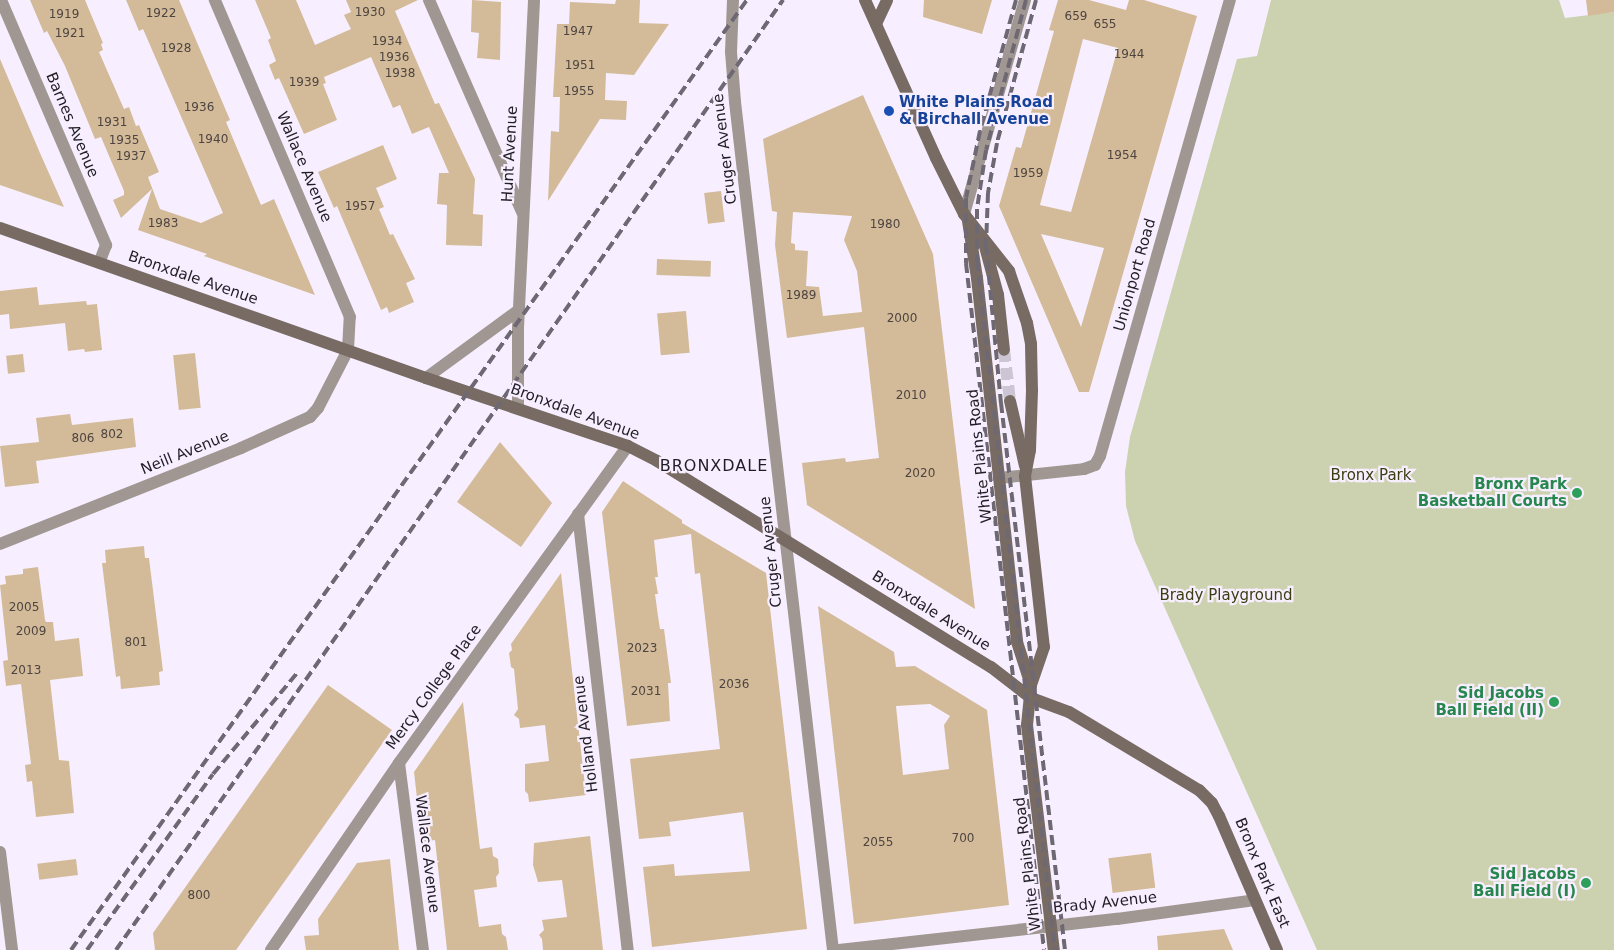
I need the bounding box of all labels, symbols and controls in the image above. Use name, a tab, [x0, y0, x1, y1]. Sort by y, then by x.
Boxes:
house number: 1930	[355, 6, 385, 20]
house number: 1922	[146, 7, 176, 21]
house number: 1919	[49, 8, 79, 22]
house number: 659	[1065, 10, 1087, 24]
house number: 655	[1094, 18, 1116, 32]
house number: 1947	[563, 25, 593, 39]
house number: 1921	[55, 27, 85, 41]
house number: 1934	[372, 35, 402, 49]
house number: 1928	[161, 42, 191, 56]
house number: 1944	[1114, 48, 1144, 62]
house number: 1936	[379, 51, 409, 65]
house number: 1951	[565, 59, 595, 73]
house number: 1938	[385, 67, 415, 81]
street label: Barnes Avenue	[42, 70, 102, 180]
house number: 1939	[289, 76, 319, 90]
house number: 1955	[564, 85, 594, 99]
street label: Cruger Avenue	[709, 93, 741, 205]
place label: White Plains Road & Birchall Avenue	[899, 93, 1053, 128]
house number: 1936	[184, 101, 214, 115]
street label: Hunt Avenue	[498, 105, 522, 203]
marker: White Plains Road & Birchall Avenue	[883, 105, 895, 117]
street label: Wallace Avenue	[273, 109, 335, 225]
house number: 1931	[97, 116, 127, 130]
house number: 1940	[198, 133, 228, 147]
house number: 1935	[109, 134, 139, 148]
house number: 1954	[1107, 149, 1137, 163]
house number: 1937	[116, 150, 146, 164]
house number: 1959	[1013, 167, 1043, 181]
house number: 1957	[345, 200, 375, 214]
house number: 1983	[148, 217, 178, 231]
street label: Unionport Road	[1110, 217, 1160, 333]
house number: 1980	[870, 218, 900, 232]
street label: Bronxdale Avenue	[126, 247, 260, 309]
house number: 1989	[786, 289, 816, 303]
house number: 2000	[887, 312, 917, 326]
street label: Bronxdale Avenue	[508, 380, 642, 444]
street label: White Plains Road	[964, 388, 996, 524]
house number: 2010	[896, 389, 926, 403]
street label: Neill Avenue	[138, 427, 232, 479]
house number: 802	[101, 428, 123, 442]
house number: 806	[72, 432, 94, 446]
district label: BRONXDALE	[659, 456, 769, 476]
house number: 2020	[905, 467, 935, 481]
park label: Bronx Park	[1331, 467, 1411, 485]
place label: Bronx Park Basketball Courts	[1418, 475, 1567, 510]
marker: Bronx Park Basketball Courts	[1571, 487, 1583, 499]
street label: Cruger Avenue	[756, 496, 786, 608]
street label: Bronxdale Avenue	[868, 567, 994, 655]
park label: Brady Playground	[1159, 587, 1293, 605]
house number: 2005	[9, 601, 39, 615]
street label: Mercy College Place	[382, 621, 486, 753]
house number: 2009	[16, 625, 46, 639]
house number: 801	[125, 636, 147, 650]
house number: 2023	[627, 642, 657, 656]
house number: 2013	[11, 664, 41, 678]
street label: Holland Avenue	[570, 675, 602, 793]
house number: 2036	[719, 678, 749, 692]
place label: Sid Jacobs Ball Field (II)	[1435, 684, 1544, 719]
house number: 2031	[631, 685, 661, 699]
marker: Sid Jacobs Ball Field (II)	[1548, 696, 1560, 708]
street label: Wallace Avenue	[411, 794, 443, 914]
street label: White Plains Road	[1011, 796, 1045, 932]
street label: Bronx Park East	[1231, 815, 1293, 931]
house number: 700	[952, 832, 974, 846]
house number: 2055	[863, 836, 893, 850]
place label: Sid Jacobs Ball Field (I)	[1473, 865, 1576, 900]
marker: Sid Jacobs Ball Field (I)	[1580, 877, 1592, 889]
house number: 800	[188, 889, 210, 903]
street label: Brady Avenue	[1052, 889, 1158, 917]

